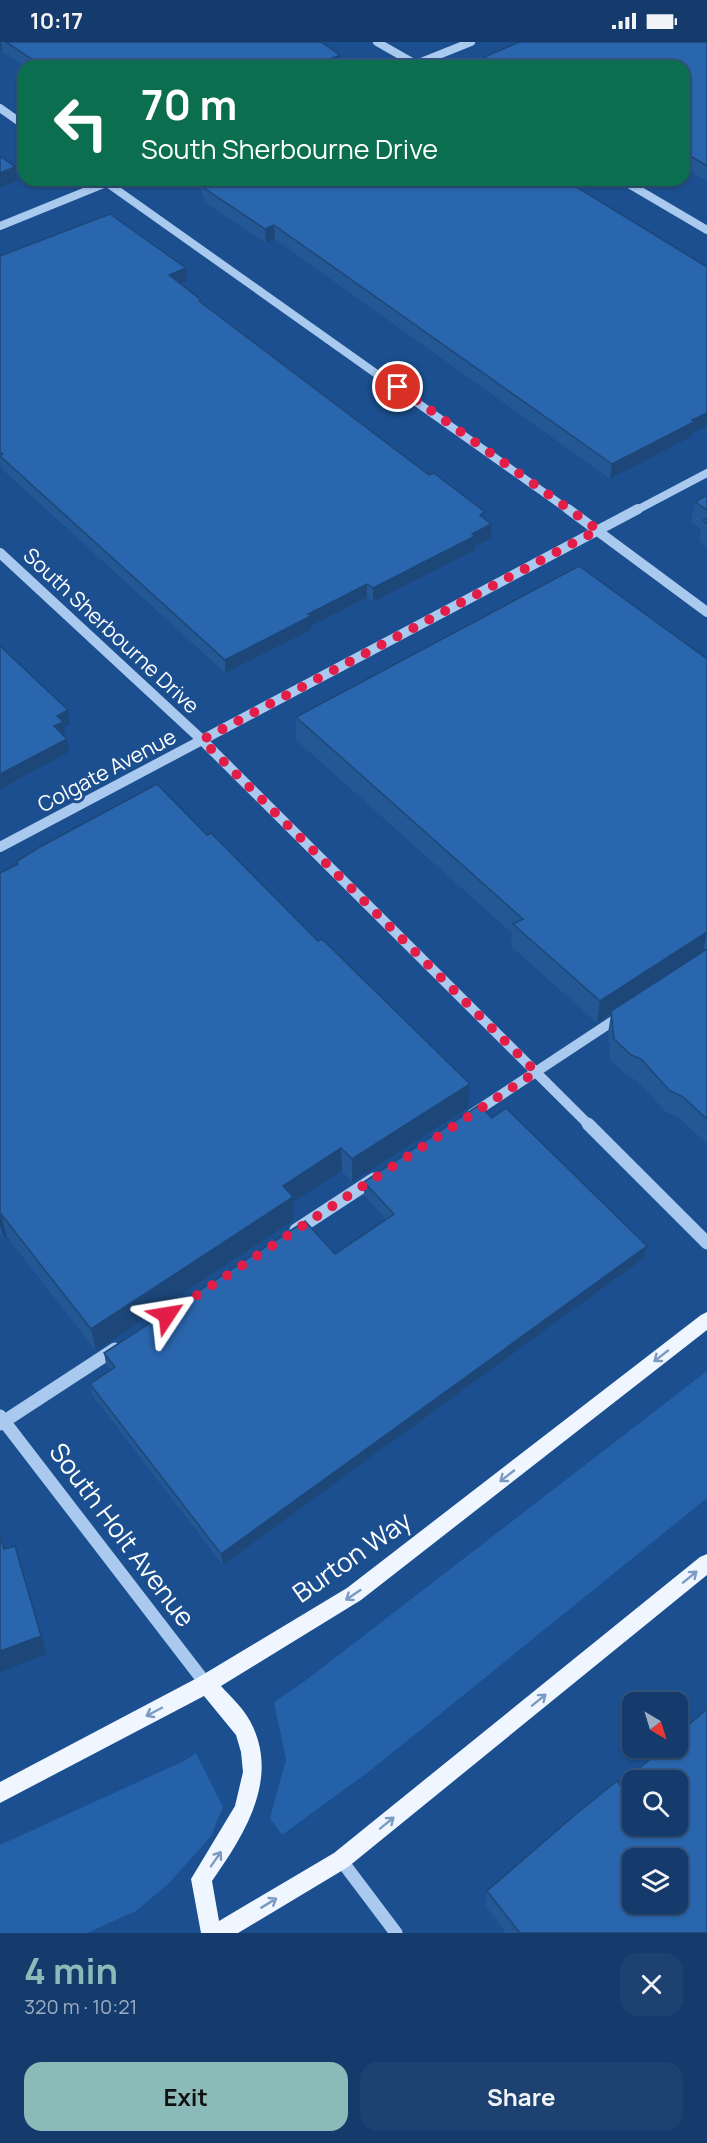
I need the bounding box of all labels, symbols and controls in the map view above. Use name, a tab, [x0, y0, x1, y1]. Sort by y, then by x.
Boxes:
text: 10:17	[30, 6, 83, 36]
text: 70 m	[141, 75, 237, 133]
icon: left	[42, 84, 120, 162]
text: South Sherbourne Drive	[141, 130, 438, 167]
pin	[372, 361, 423, 412]
icon: arrive	[381, 370, 414, 403]
street label: South Sherbourne Drive	[18, 541, 206, 719]
street label: Colgate Avenue	[32, 722, 181, 818]
position arrow	[135, 1283, 199, 1347]
one-way arrow	[653, 1349, 669, 1362]
street label: South Holt Avenue	[42, 1435, 204, 1634]
one-way arrow	[499, 1469, 515, 1482]
street label: Burton Way	[285, 1502, 418, 1610]
one-way arrow	[682, 1571, 698, 1584]
one-way arrow	[345, 1589, 361, 1601]
north arrow	[622, 1692, 688, 1758]
map controls	[622, 1692, 688, 1914]
one-way arrow	[530, 1694, 546, 1707]
one-way arrow	[146, 1706, 163, 1718]
button: search	[622, 1770, 688, 1836]
one-way arrow	[379, 1816, 395, 1829]
button: layers	[622, 1848, 688, 1914]
one-way arrow	[210, 1851, 222, 1868]
one-way arrow	[260, 1896, 277, 1908]
text: 4 min	[24, 1946, 118, 1995]
button: close	[620, 1953, 683, 2016]
text: 320 m · 10:21	[24, 1993, 137, 2020]
button: Exit	[24, 2062, 348, 2131]
button: Share	[360, 2062, 683, 2131]

